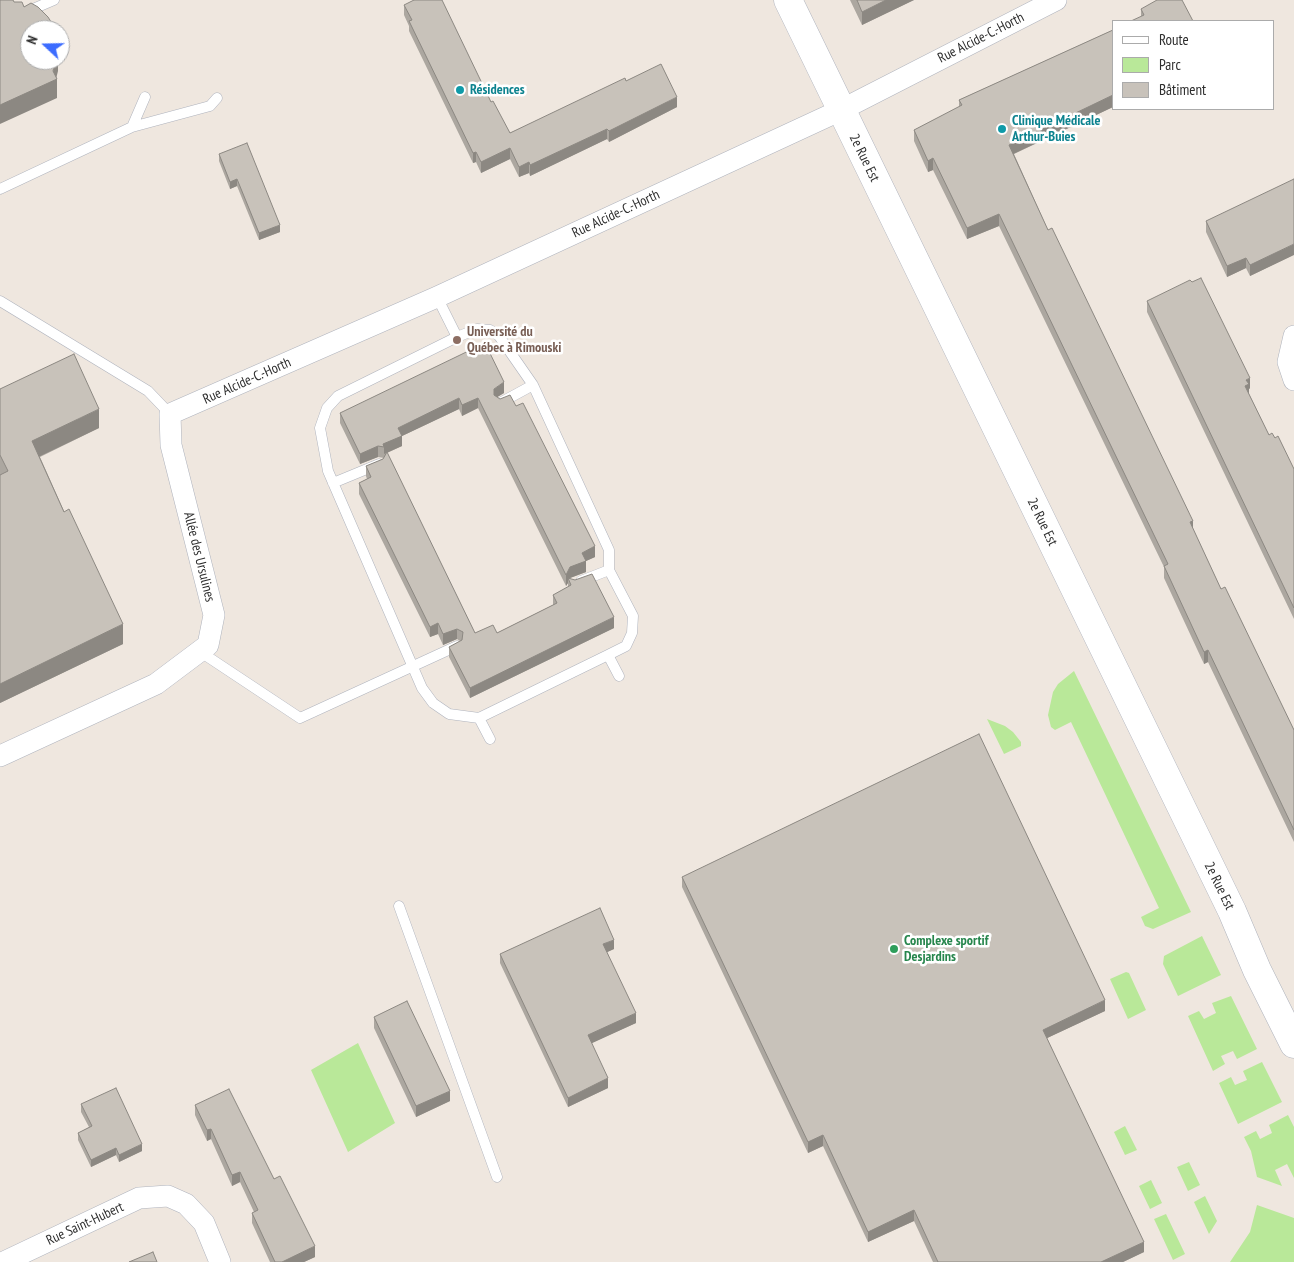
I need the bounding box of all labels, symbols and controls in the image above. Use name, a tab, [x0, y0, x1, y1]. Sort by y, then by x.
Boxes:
street label: Rue Alcide-C.-Horth	[935, 9, 1027, 67]
north arrow	[20, 20, 70, 70]
legend	[1112, 20, 1274, 110]
text: Route	[1159, 30, 1189, 49]
text: N	[22, 33, 42, 47]
text: Parc	[1159, 55, 1181, 74]
text: Bâtiment	[1159, 80, 1206, 99]
place label: Résidences	[470, 82, 525, 98]
marker: Résidences	[454, 84, 466, 96]
place label: Clinique Médicale Arthur-Buies	[1012, 113, 1100, 146]
marker: Clinique Médicale Arthur-Buies	[996, 123, 1008, 135]
street label: 2e Rue Est	[845, 131, 883, 185]
street label: Rue Alcide-C.-Horth	[570, 186, 662, 242]
place label: Université du Québec à Rimouski	[467, 324, 561, 357]
marker: Université du Québec à Rimouski	[451, 334, 463, 346]
street label: Rue Alcide-C.-Horth	[200, 354, 294, 408]
street label: 2e Rue Est	[1023, 495, 1061, 549]
street label: Allée des Ursulines	[180, 510, 218, 604]
street label: 2e Rue Est	[1200, 859, 1238, 913]
place label: Complexe sportif Desjardins	[904, 933, 988, 966]
marker: Complexe sportif Desjardins	[888, 943, 900, 955]
street label: Rue Saint-Hubert	[44, 1199, 126, 1249]

